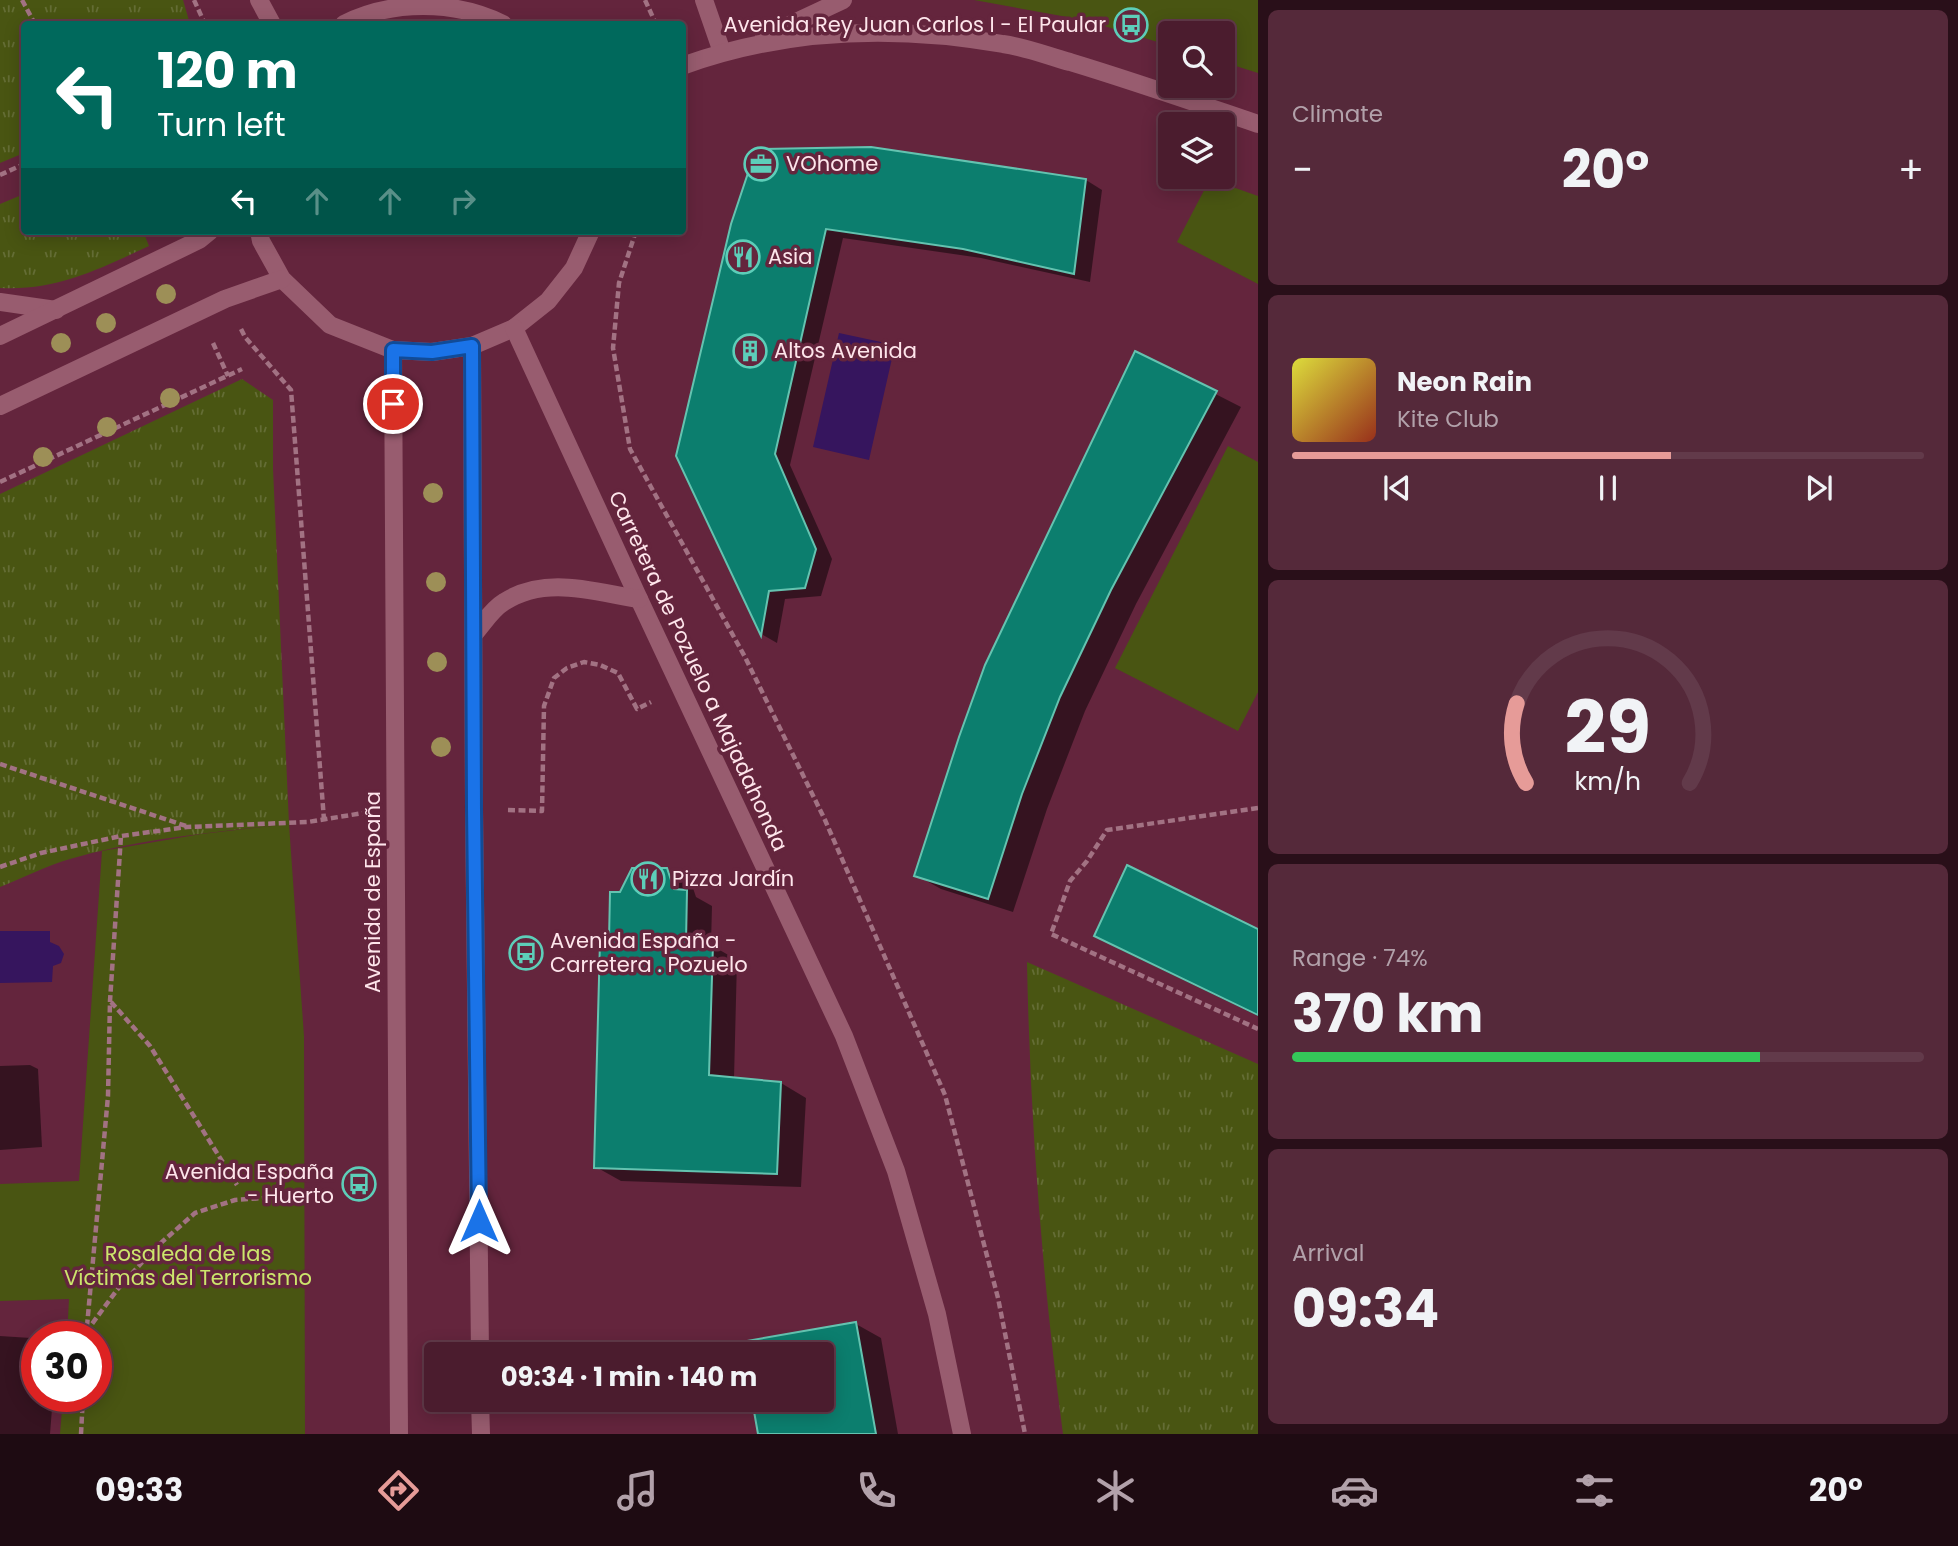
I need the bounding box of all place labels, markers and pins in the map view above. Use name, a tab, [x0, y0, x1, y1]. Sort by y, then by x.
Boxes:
bus stop icon: Avenida Rey Juan Carlos I - El Paular	[1112, 6, 1150, 44]
place label: Avenida Rey Juan Carlos I - El Paular	[724, 10, 1106, 39]
office icon: VOhome	[742, 145, 780, 183]
place label: VOhome	[786, 149, 878, 178]
restaurant icon: Asia	[724, 238, 762, 276]
place label: Asia	[768, 242, 812, 271]
building icon: Altos Avenida	[731, 332, 769, 370]
place label: Altos Avenida	[774, 336, 917, 365]
pin	[363, 374, 423, 434]
restaurant icon: Pizza Jardín	[629, 860, 667, 898]
place label: Pizza Jardín	[672, 864, 794, 893]
place label: Avenida España - Carretera . Pozuelo	[550, 926, 748, 979]
bus stop icon: Avenida España - Carretera . Pozuelo	[507, 934, 545, 972]
place label: Avenida España - Huerto	[165, 1157, 334, 1210]
bus stop icon: Avenida España - Huerto	[340, 1165, 378, 1203]

